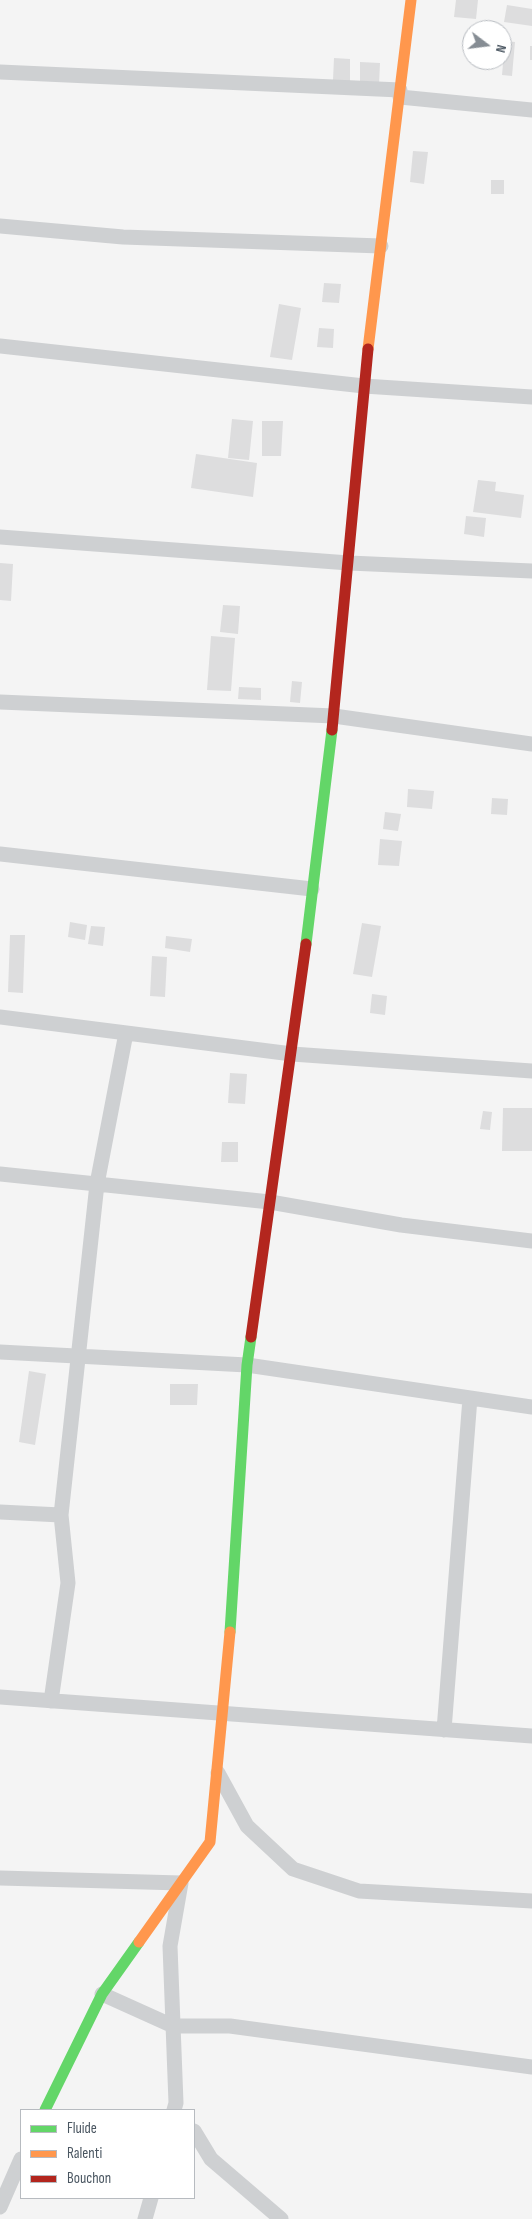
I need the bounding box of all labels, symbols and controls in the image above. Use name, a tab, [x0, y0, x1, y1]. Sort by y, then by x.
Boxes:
north arrow	[462, 20, 512, 70]
text: N	[492, 43, 510, 55]
legend	[20, 2109, 195, 2199]
text: Fluide	[67, 2119, 97, 2138]
text: Ralenti	[67, 2144, 102, 2163]
text: Bouchon	[67, 2169, 111, 2188]

